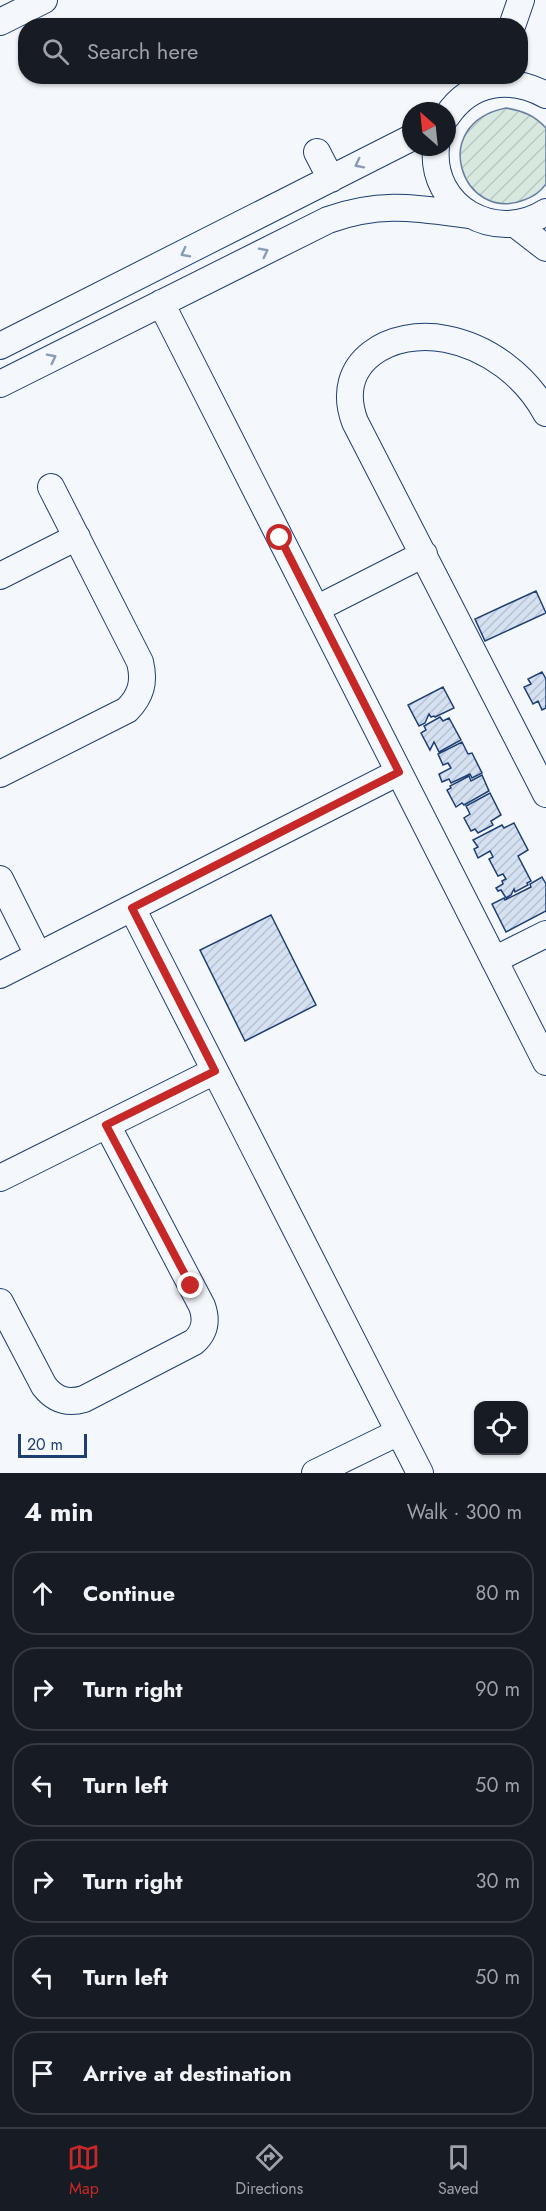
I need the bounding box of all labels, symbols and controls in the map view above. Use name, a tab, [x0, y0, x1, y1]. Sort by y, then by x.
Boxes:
search box	[18, 18, 528, 84]
icon: search	[39, 35, 72, 68]
text: Search here	[87, 35, 198, 67]
north arrow	[402, 102, 456, 156]
one-way arrow	[354, 157, 365, 169]
one-way arrow	[180, 245, 191, 257]
one-way arrow	[258, 247, 269, 259]
one-way arrow	[46, 353, 57, 365]
route start	[266, 524, 292, 550]
route end	[177, 1272, 203, 1298]
map controls	[474, 1401, 528, 1455]
button: locate	[474, 1401, 528, 1455]
scale bar	[18, 1431, 87, 1458]
text: 20 m	[27, 1433, 63, 1456]
text: 4 min	[24, 1493, 93, 1531]
text: Walk · 300 m	[407, 1498, 522, 1527]
icon: ahead	[26, 1577, 59, 1610]
text: Continue	[83, 1577, 175, 1609]
text: 80 m	[475, 1579, 520, 1608]
icon: right	[26, 1673, 59, 1706]
text: Turn right	[83, 1673, 183, 1705]
text: 90 m	[475, 1675, 520, 1704]
icon: left	[26, 1769, 59, 1802]
text: Turn left	[83, 1769, 168, 1801]
text: 50 m	[475, 1771, 520, 1800]
icon: right	[26, 1865, 59, 1898]
text: Turn right	[83, 1865, 183, 1897]
text: 30 m	[475, 1867, 520, 1896]
icon: left	[26, 1961, 59, 1994]
text: Turn left	[83, 1961, 168, 1993]
text: 50 m	[475, 1963, 520, 1992]
icon: arrive	[26, 2057, 59, 2090]
text: Arrive at destination	[83, 2057, 292, 2089]
tab: Map	[67, 2141, 100, 2200]
tab: Directions	[235, 2141, 303, 2200]
tab: Saved	[438, 2141, 479, 2200]

